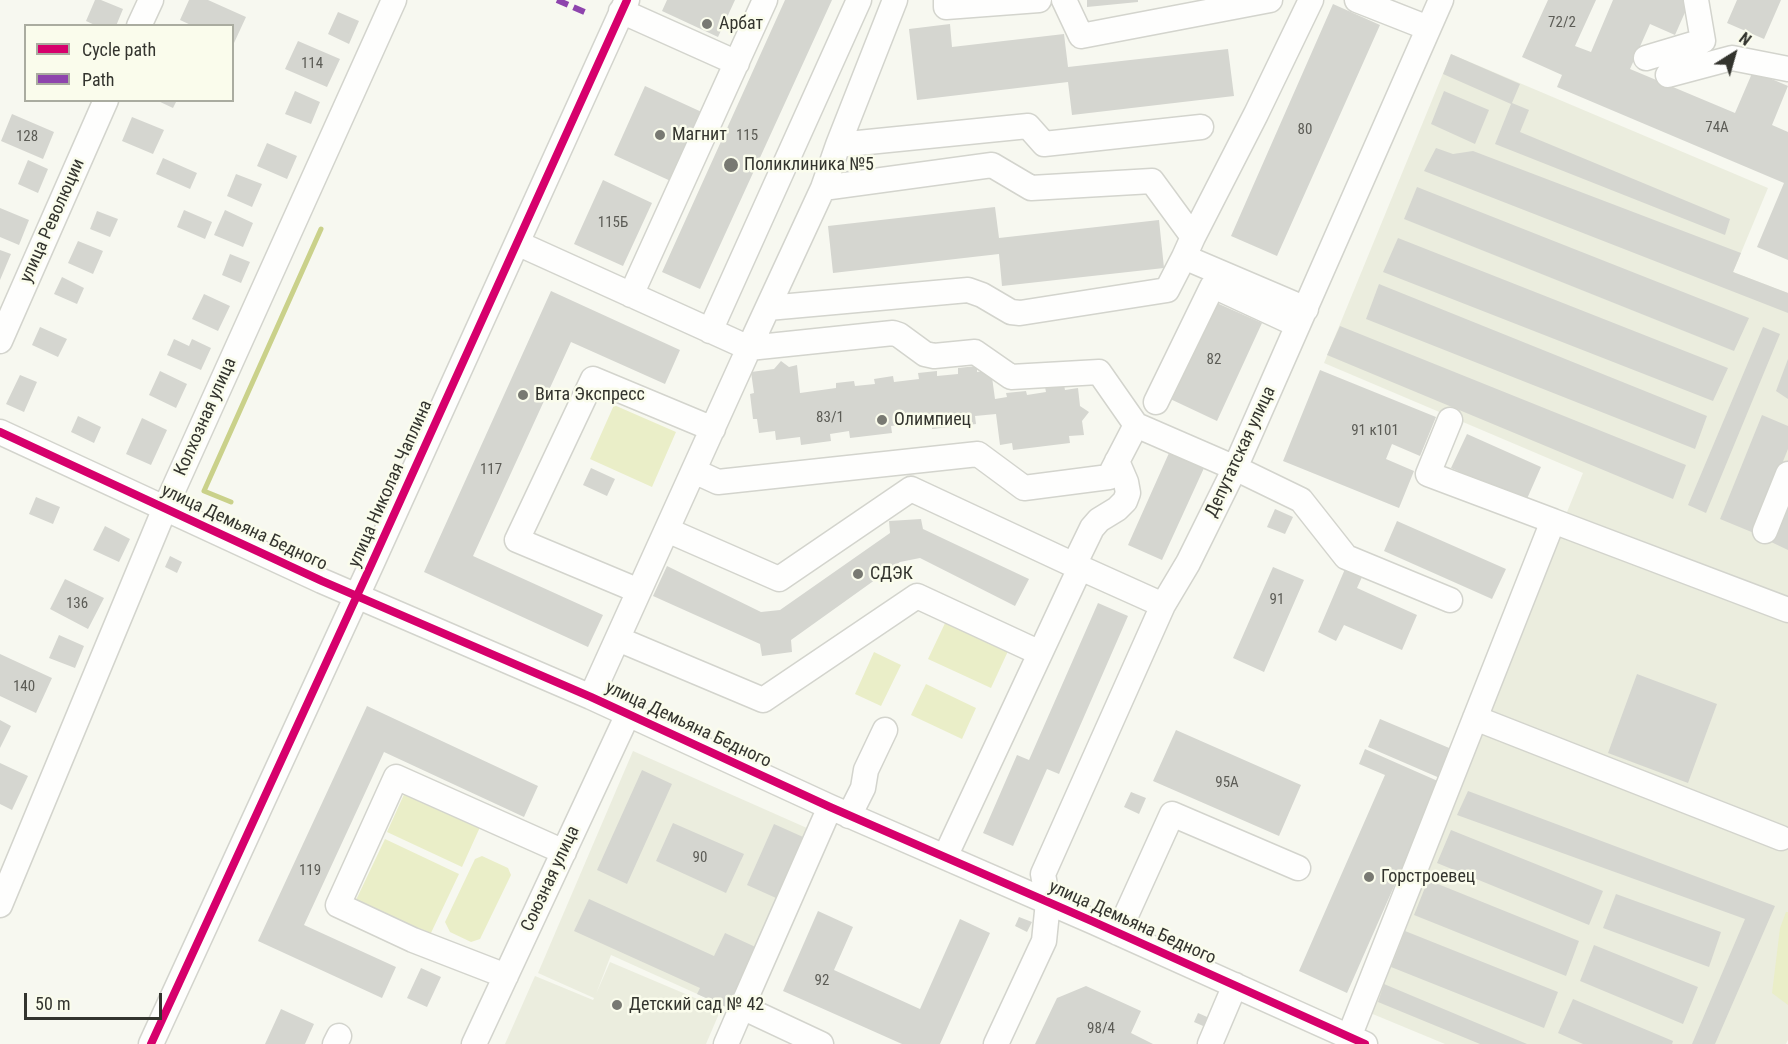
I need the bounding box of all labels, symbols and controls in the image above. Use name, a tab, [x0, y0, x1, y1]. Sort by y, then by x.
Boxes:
place label: Арбат	[719, 13, 763, 35]
house number: 72/2	[1548, 14, 1576, 32]
marker: Арбат	[700, 17, 714, 31]
legend	[24, 24, 234, 102]
north arrow	[1704, 24, 1764, 84]
text: N	[1735, 29, 1755, 50]
text: Cycle path	[82, 39, 156, 60]
house number: 114	[301, 55, 323, 73]
text: Path	[82, 69, 115, 90]
house number: 74А	[1705, 119, 1729, 137]
house number: 80	[1298, 121, 1312, 139]
place label: Магнит	[672, 124, 727, 146]
house number: 115	[736, 127, 758, 145]
house number: 128	[16, 128, 38, 146]
marker: Магнит	[653, 128, 667, 142]
place label: Поликлиника №5	[744, 154, 874, 176]
street label: улица Революции	[16, 156, 90, 286]
marker: Поликлиника №5	[722, 156, 740, 174]
house number: 115Б	[598, 214, 628, 232]
house number: 82	[1207, 351, 1221, 369]
street label: Колхозная улица	[170, 355, 242, 479]
street label: Депутатская улица	[1201, 383, 1281, 521]
place label: Вита Экспресс	[535, 384, 645, 406]
marker: Вита Экспресс	[516, 388, 530, 402]
street label: улица Николая Чаплина	[344, 397, 438, 571]
house number: 83/1	[816, 409, 844, 427]
place label: Олимпиец	[894, 409, 971, 431]
marker: Олимпиец	[875, 413, 889, 427]
house number: 91 к101	[1351, 422, 1399, 440]
house number: 117	[480, 461, 502, 479]
street label: улица Демьяна Бедного	[158, 480, 330, 576]
place label: СДЭК	[870, 563, 913, 585]
marker: СДЭК	[851, 567, 865, 581]
house number: 91	[1270, 591, 1284, 609]
house number: 136	[66, 595, 88, 613]
street label: улица Демьяна Бедного	[602, 677, 774, 773]
house number: 140	[13, 678, 35, 696]
house number: 95А	[1215, 774, 1239, 792]
street label: Союзная улица	[517, 823, 585, 935]
house number: 90	[693, 849, 707, 867]
house number: 119	[299, 862, 321, 880]
place label: Горстроевец	[1381, 866, 1475, 888]
marker: Горстроевец	[1362, 870, 1376, 884]
street label: улица Демьяна Бедного	[1045, 876, 1219, 970]
house number: 92	[815, 972, 829, 990]
scale bar	[27, 981, 165, 1019]
text: 50 m	[35, 993, 70, 1014]
place label: Детский сад № 42	[629, 994, 764, 1016]
marker: Детский сад № 42	[610, 998, 624, 1012]
house number: 98/4	[1087, 1020, 1115, 1038]

